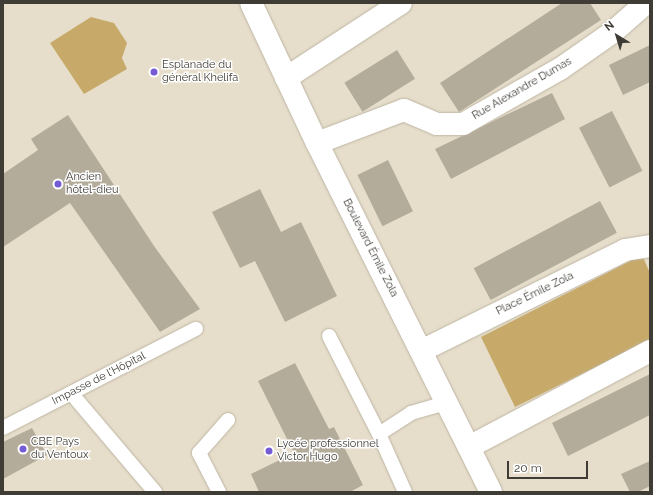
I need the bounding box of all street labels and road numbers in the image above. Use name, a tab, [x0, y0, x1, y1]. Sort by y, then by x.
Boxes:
street label: Rue Alexandre Dumas	[470, 55, 574, 123]
street label: Boulevard Émile Zola	[340, 197, 400, 299]
street label: Place Émile Zola	[494, 269, 576, 319]
street label: Impasse de l'Hôpital	[50, 350, 148, 408]

